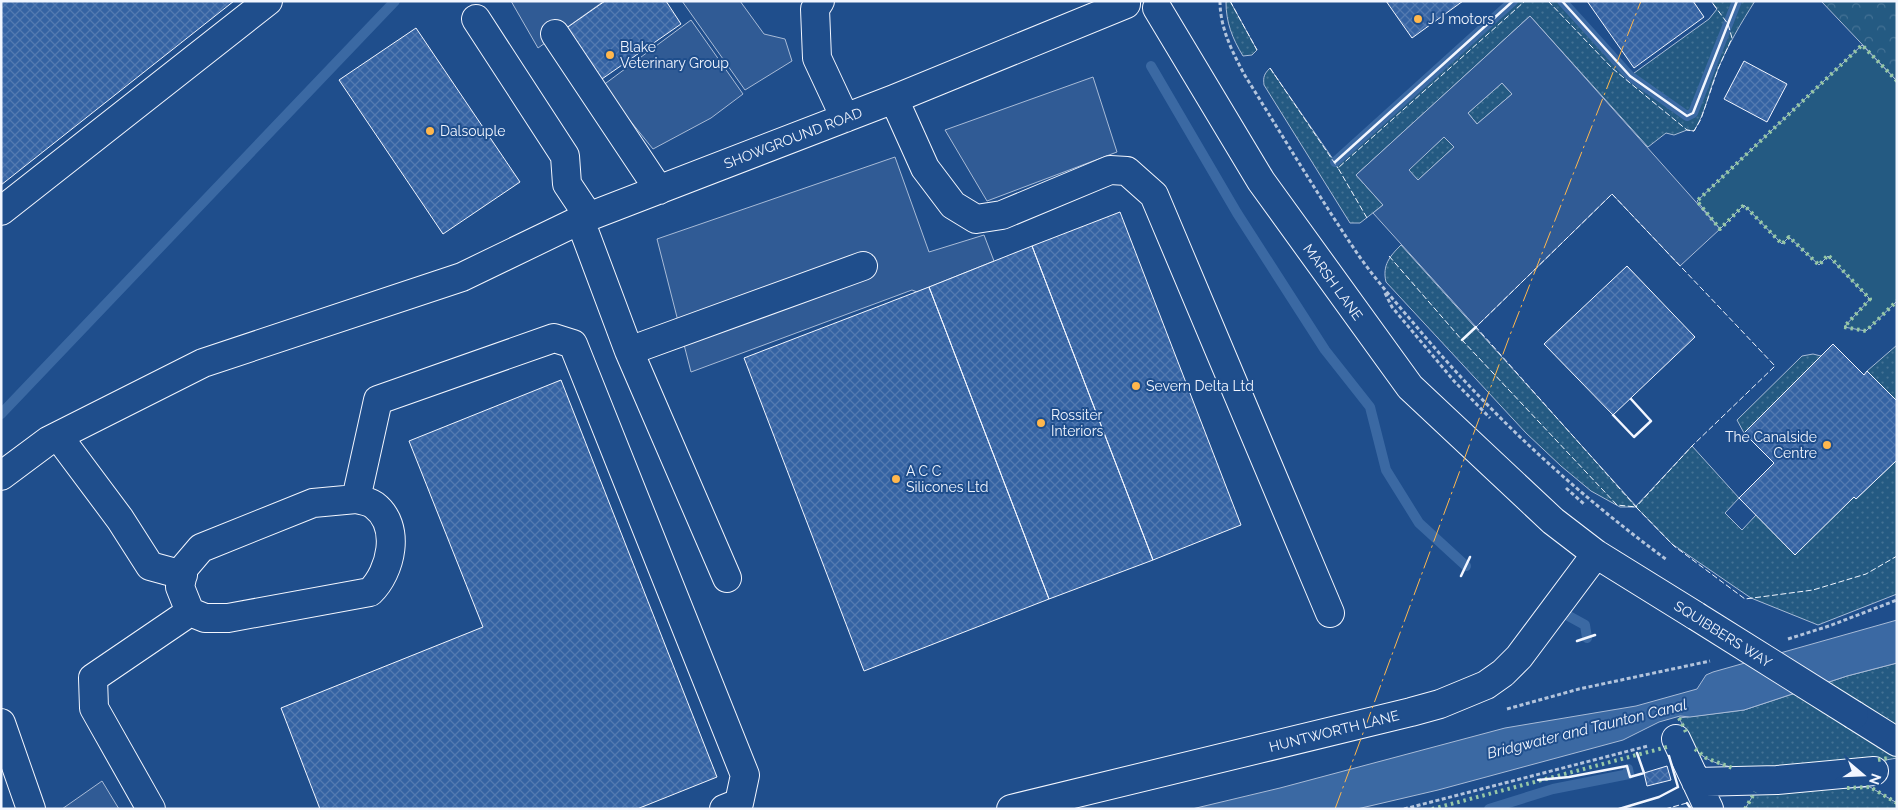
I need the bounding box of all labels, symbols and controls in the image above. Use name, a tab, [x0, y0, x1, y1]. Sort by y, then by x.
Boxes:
place label: J J motors	[1428, 11, 1494, 27]
marker: J J motors	[1412, 13, 1424, 25]
place label: Blake Veterinary Group	[620, 39, 729, 71]
marker: Blake Veterinary Group	[604, 49, 616, 61]
street label: SHOWGROUND ROAD	[722, 104, 864, 172]
place label: Dalsouple	[440, 123, 505, 139]
marker: Dalsouple	[424, 125, 436, 137]
street label: MARSH LANE	[1300, 241, 1366, 323]
place label: Severn Delta Ltd	[1146, 378, 1254, 394]
marker: Severn Delta Ltd	[1130, 380, 1142, 392]
place label: Rossiter Interiors	[1051, 407, 1104, 439]
marker: Rossiter Interiors	[1035, 417, 1047, 429]
place label: The Canalside Centre	[1725, 429, 1817, 461]
marker: The Canalside Centre	[1821, 439, 1833, 451]
place label: A C C Silicones Ltd	[906, 463, 988, 495]
marker: A C C Silicones Ltd	[890, 473, 902, 485]
street label: SQUIBBERS WAY	[1671, 597, 1775, 671]
water label: Bridgwater and Taunton Canal	[1485, 695, 1689, 763]
street label: HUNTWORTH LANE	[1267, 707, 1401, 755]
north arrow	[1838, 750, 1888, 800]
text: N	[1866, 772, 1885, 787]

